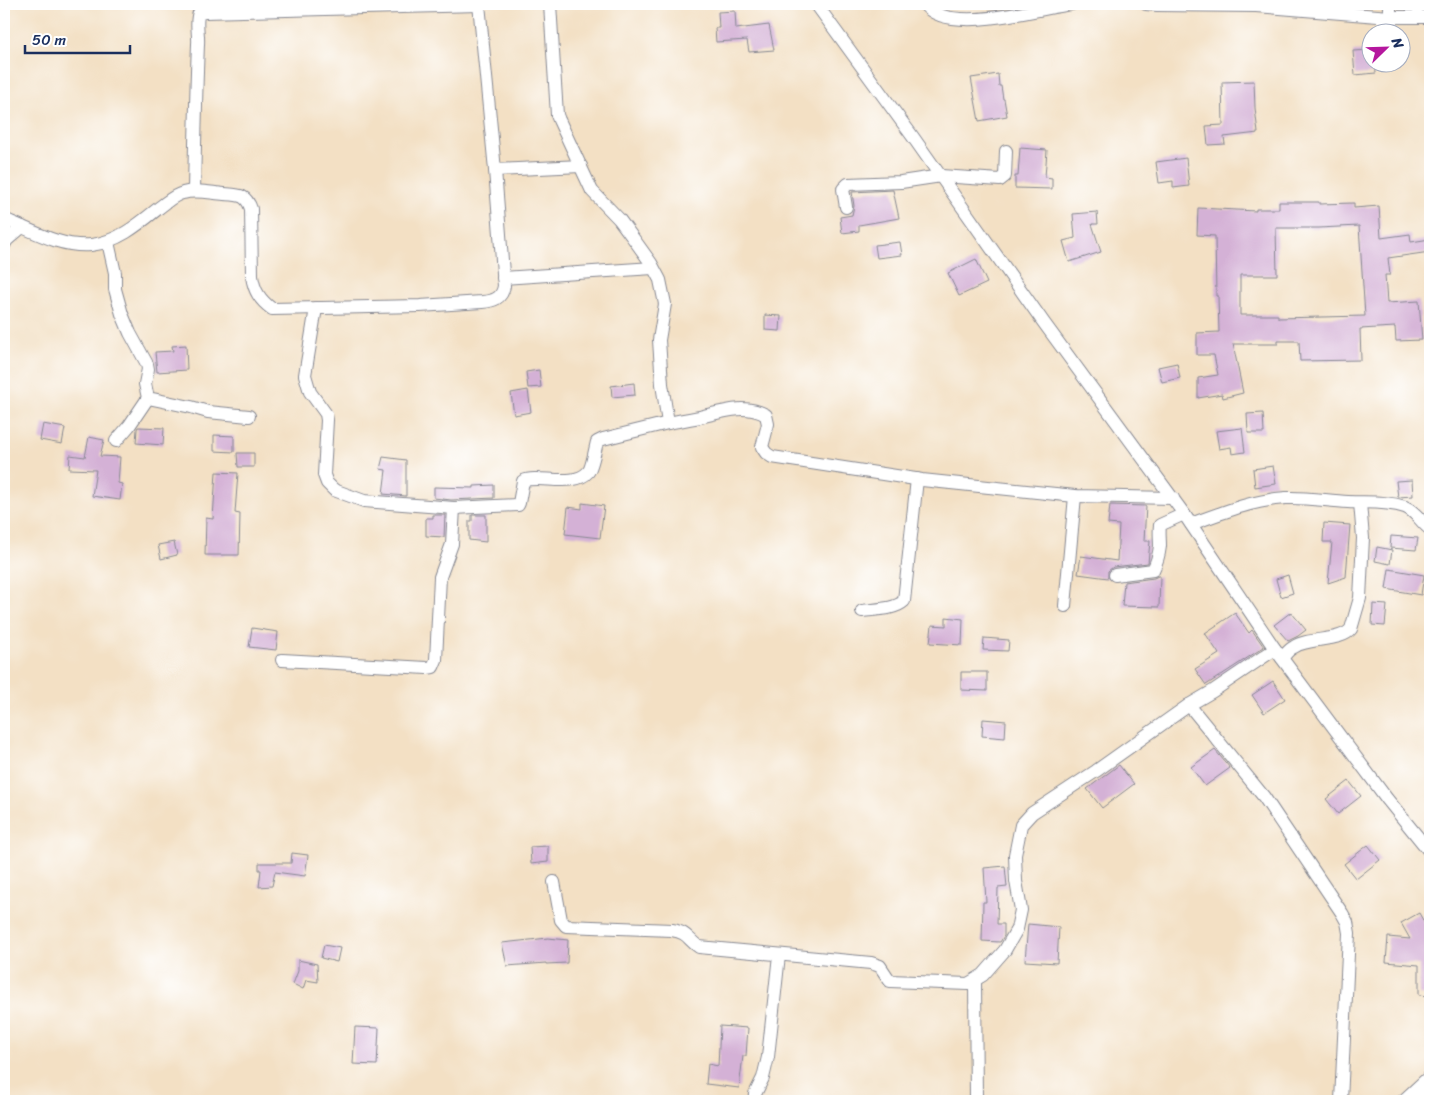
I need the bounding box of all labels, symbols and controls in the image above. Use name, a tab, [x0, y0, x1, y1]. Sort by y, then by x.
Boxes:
scale bar	[25, 22, 130, 54]
north arrow	[1362, 22, 1412, 72]
text: 50 m	[32, 27, 67, 53]
text: N	[1384, 33, 1411, 53]

